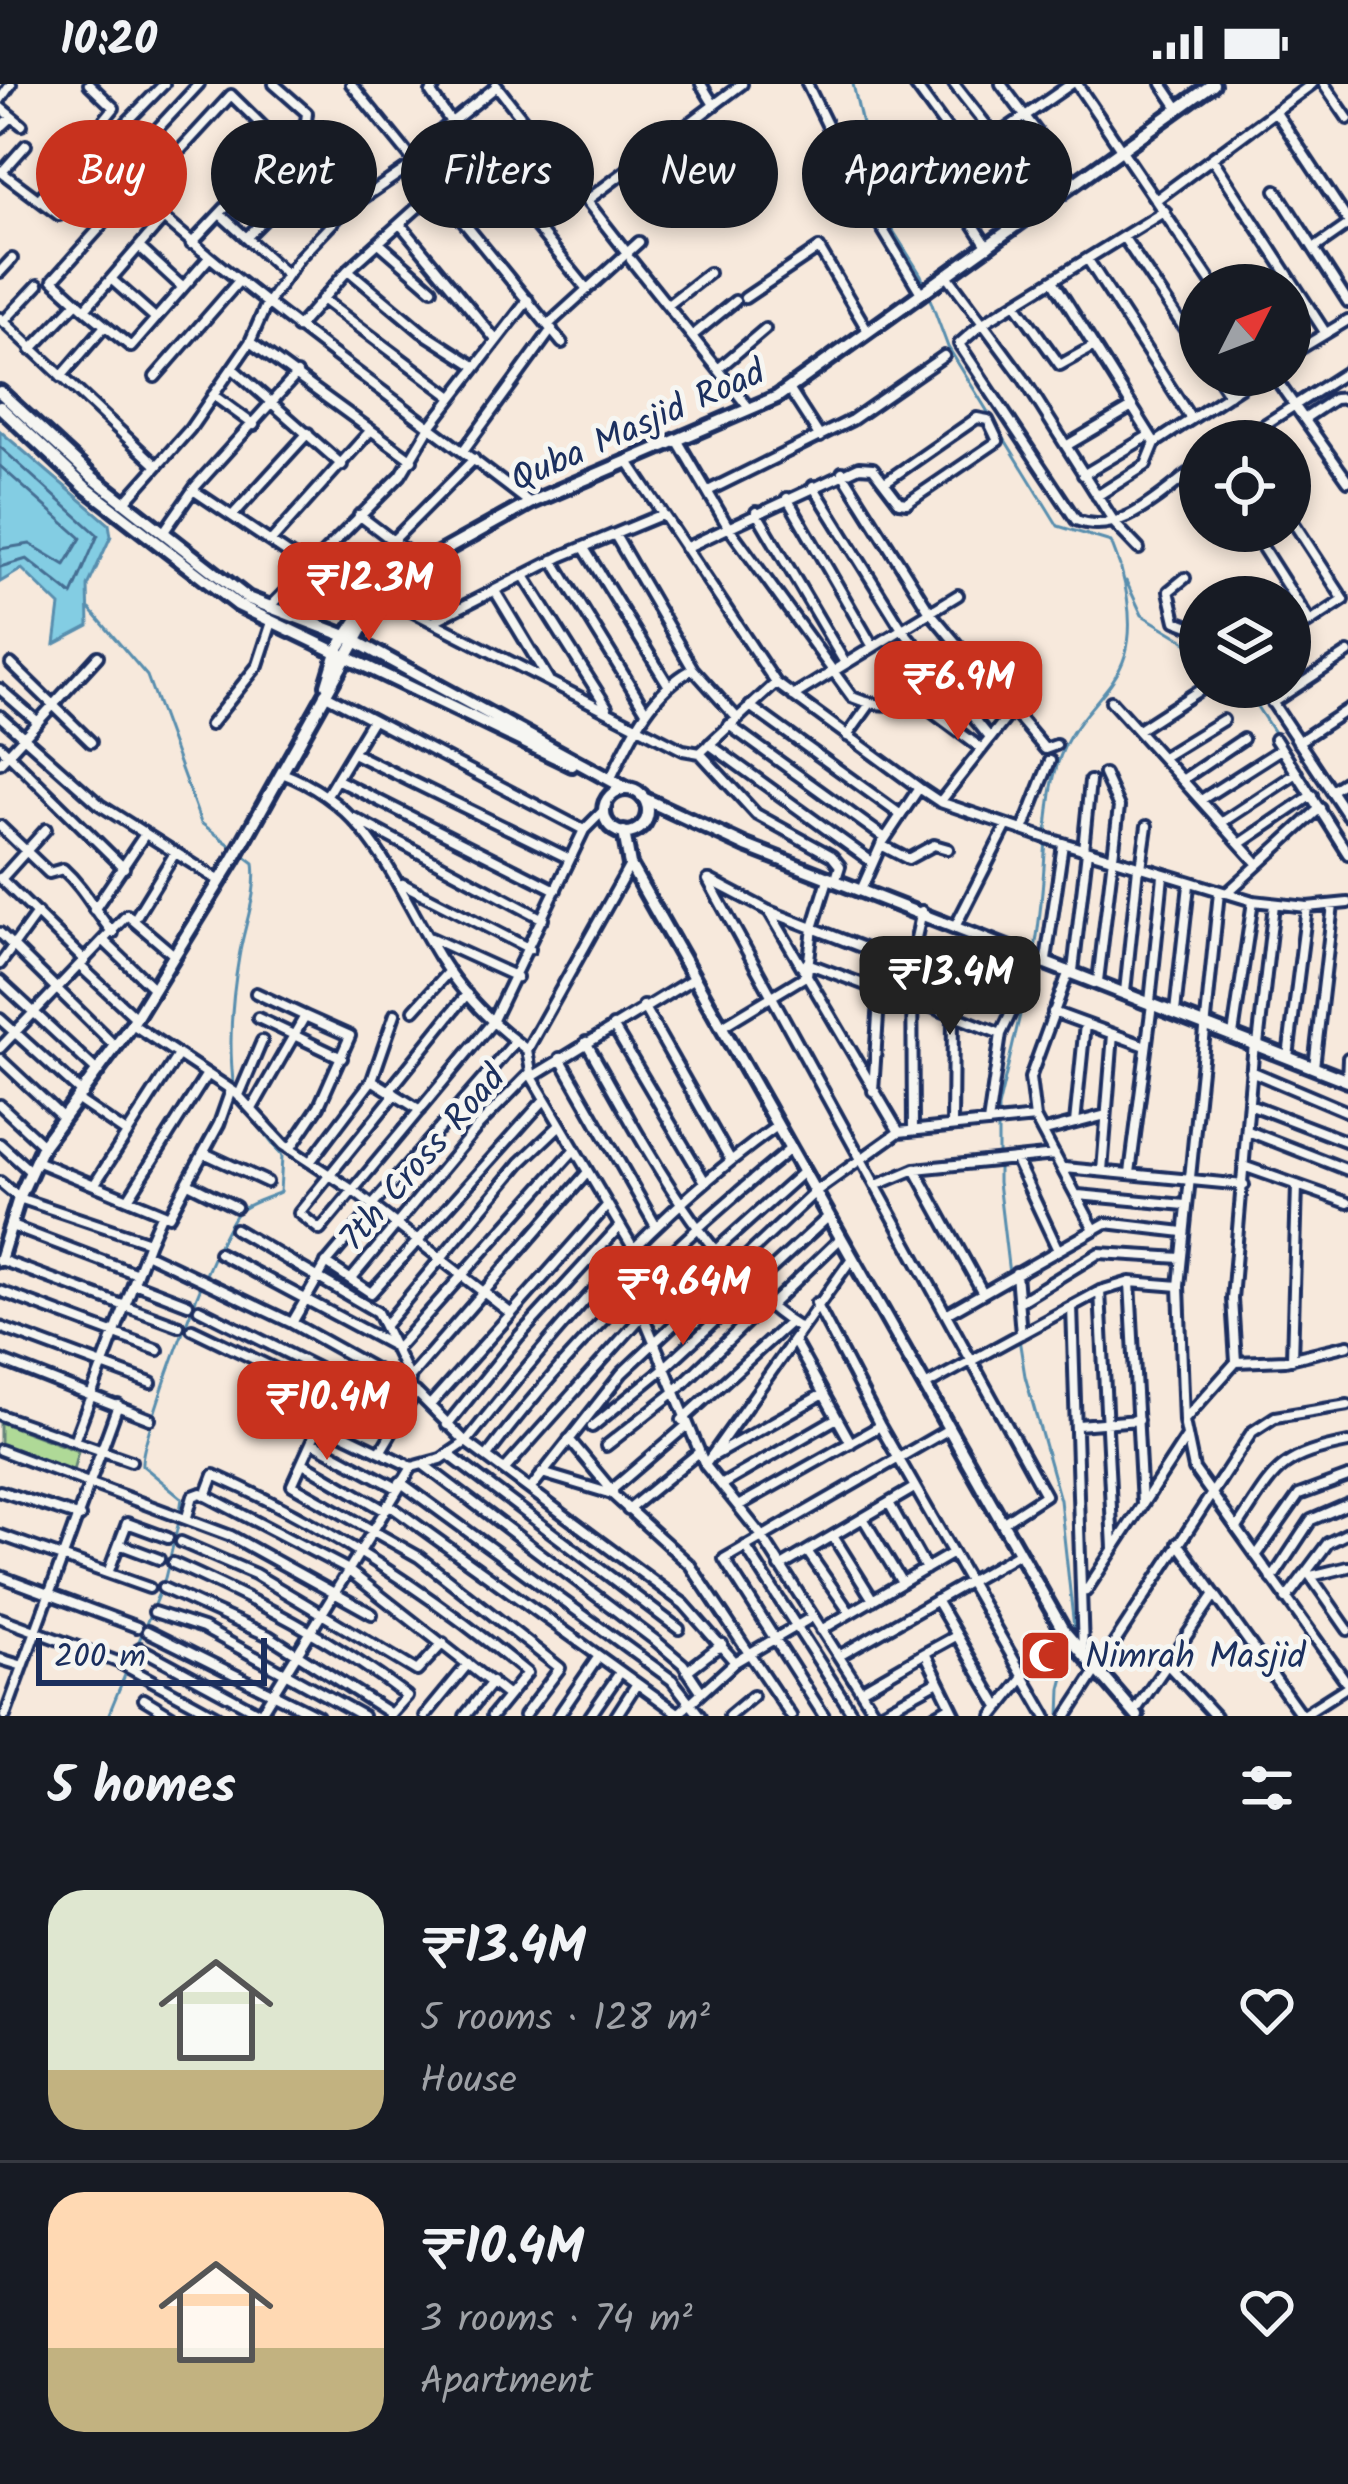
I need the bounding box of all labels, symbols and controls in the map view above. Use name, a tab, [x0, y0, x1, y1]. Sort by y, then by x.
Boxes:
text: 10:20	[60, 6, 157, 78]
chip: Buy	[36, 120, 187, 228]
chip: Rent	[211, 120, 377, 228]
chip: Filters	[401, 120, 594, 228]
chip: New	[618, 120, 778, 228]
chip: Apartment	[802, 120, 1072, 228]
north arrow	[1179, 264, 1311, 396]
map controls	[1179, 264, 1311, 708]
street label: Quba Masjid Road	[502, 345, 776, 509]
button: locate	[1179, 420, 1311, 552]
pin: ₹12.3M	[271, 542, 467, 644]
text: ₹12.3M	[305, 550, 433, 612]
button: layers	[1179, 576, 1311, 708]
pin: ₹6.9M	[874, 641, 1042, 743]
text: ₹6.9M	[901, 649, 1015, 711]
pin: ₹13.4M	[852, 936, 1048, 1038]
text: ₹13.4M	[886, 944, 1014, 1006]
street label: 7th Cross Road	[326, 1053, 522, 1265]
pin: ₹9.64M	[585, 1246, 781, 1348]
text: ₹9.64M	[616, 1254, 750, 1316]
pin: ₹10.4M	[229, 1361, 425, 1463]
text: ₹10.4M	[264, 1369, 390, 1431]
mosque icon: Nimrah Masjid	[1018, 1627, 1074, 1683]
place label: Nimrah Masjid	[1085, 1630, 1306, 1687]
scale bar	[36, 1632, 267, 1685]
text: 200 m	[54, 1632, 146, 1685]
text: 5 homes	[48, 1748, 236, 1829]
icon: filters	[1234, 1755, 1300, 1821]
text: ₹13.4M	[420, 1908, 586, 1989]
icon: home	[144, 1938, 288, 2082]
icon: heart	[1234, 1977, 1300, 2043]
text: 5 rooms · 128 m²	[420, 1989, 710, 2051]
text: House	[420, 2051, 517, 2113]
text: ₹10.4M	[420, 2209, 584, 2290]
icon: home	[144, 2240, 288, 2384]
icon: heart	[1234, 2279, 1300, 2345]
text: 3 rooms · 74 m²	[420, 2290, 693, 2352]
text: Apartment	[420, 2352, 593, 2414]

